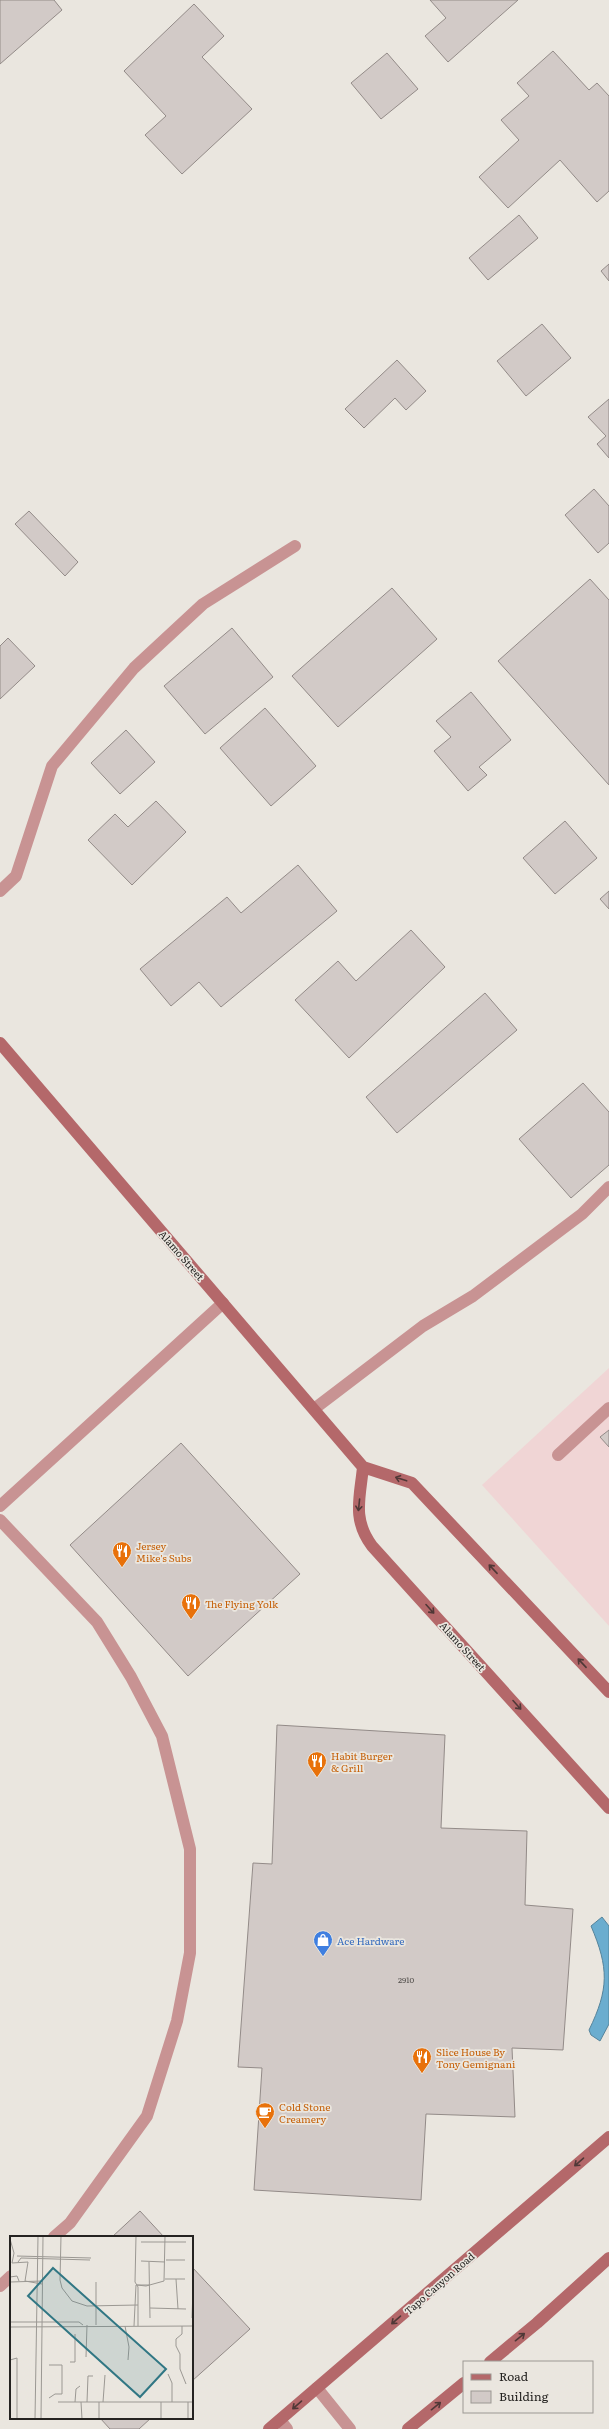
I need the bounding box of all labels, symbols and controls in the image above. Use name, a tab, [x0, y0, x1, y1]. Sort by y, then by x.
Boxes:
street label: Alamo Street	[156, 1227, 208, 1283]
one-way arrow	[394, 1475, 407, 1482]
one-way arrow	[356, 1498, 363, 1511]
place label: Jersey Mike's Subs	[136, 1538, 192, 1565]
restaurant icon: Jersey Mike's Subs	[111, 1540, 133, 1568]
one-way arrow	[488, 1564, 498, 1574]
restaurant icon: The Flying Yolk	[180, 1592, 202, 1620]
place label: The Flying Yolk	[205, 1596, 279, 1611]
one-way arrow	[425, 1604, 434, 1615]
street label: Alamo Street	[437, 1618, 489, 1674]
one-way arrow	[578, 1658, 587, 1668]
one-way arrow	[513, 1700, 522, 1711]
place label: Habit Burger & Grill	[331, 1748, 393, 1775]
restaurant icon: Habit Burger & Grill	[306, 1750, 328, 1778]
shop icon: Ace Hardware	[312, 1929, 334, 1957]
place label: Ace Hardware	[337, 1933, 404, 1948]
house number: 2910	[398, 1974, 414, 1985]
place label: Slice House By Tony Gemignani	[436, 2044, 516, 2071]
restaurant icon: Slice House By Tony Gemignani	[411, 2046, 433, 2074]
place label: Cold Stone Creamery	[279, 2099, 330, 2126]
cafe icon: Cold Stone Creamery	[254, 2101, 276, 2129]
one-way arrow	[575, 2157, 585, 2166]
inset map	[10, 2236, 193, 2419]
street label: Tapo Canyon Road	[401, 2248, 477, 2318]
one-way arrow	[391, 2315, 401, 2324]
one-way arrow	[514, 2333, 525, 2342]
legend	[463, 2361, 593, 2413]
text: Road	[499, 2367, 529, 2385]
text: Building	[499, 2387, 549, 2405]
one-way arrow	[292, 2400, 303, 2409]
one-way arrow	[431, 2402, 441, 2411]

